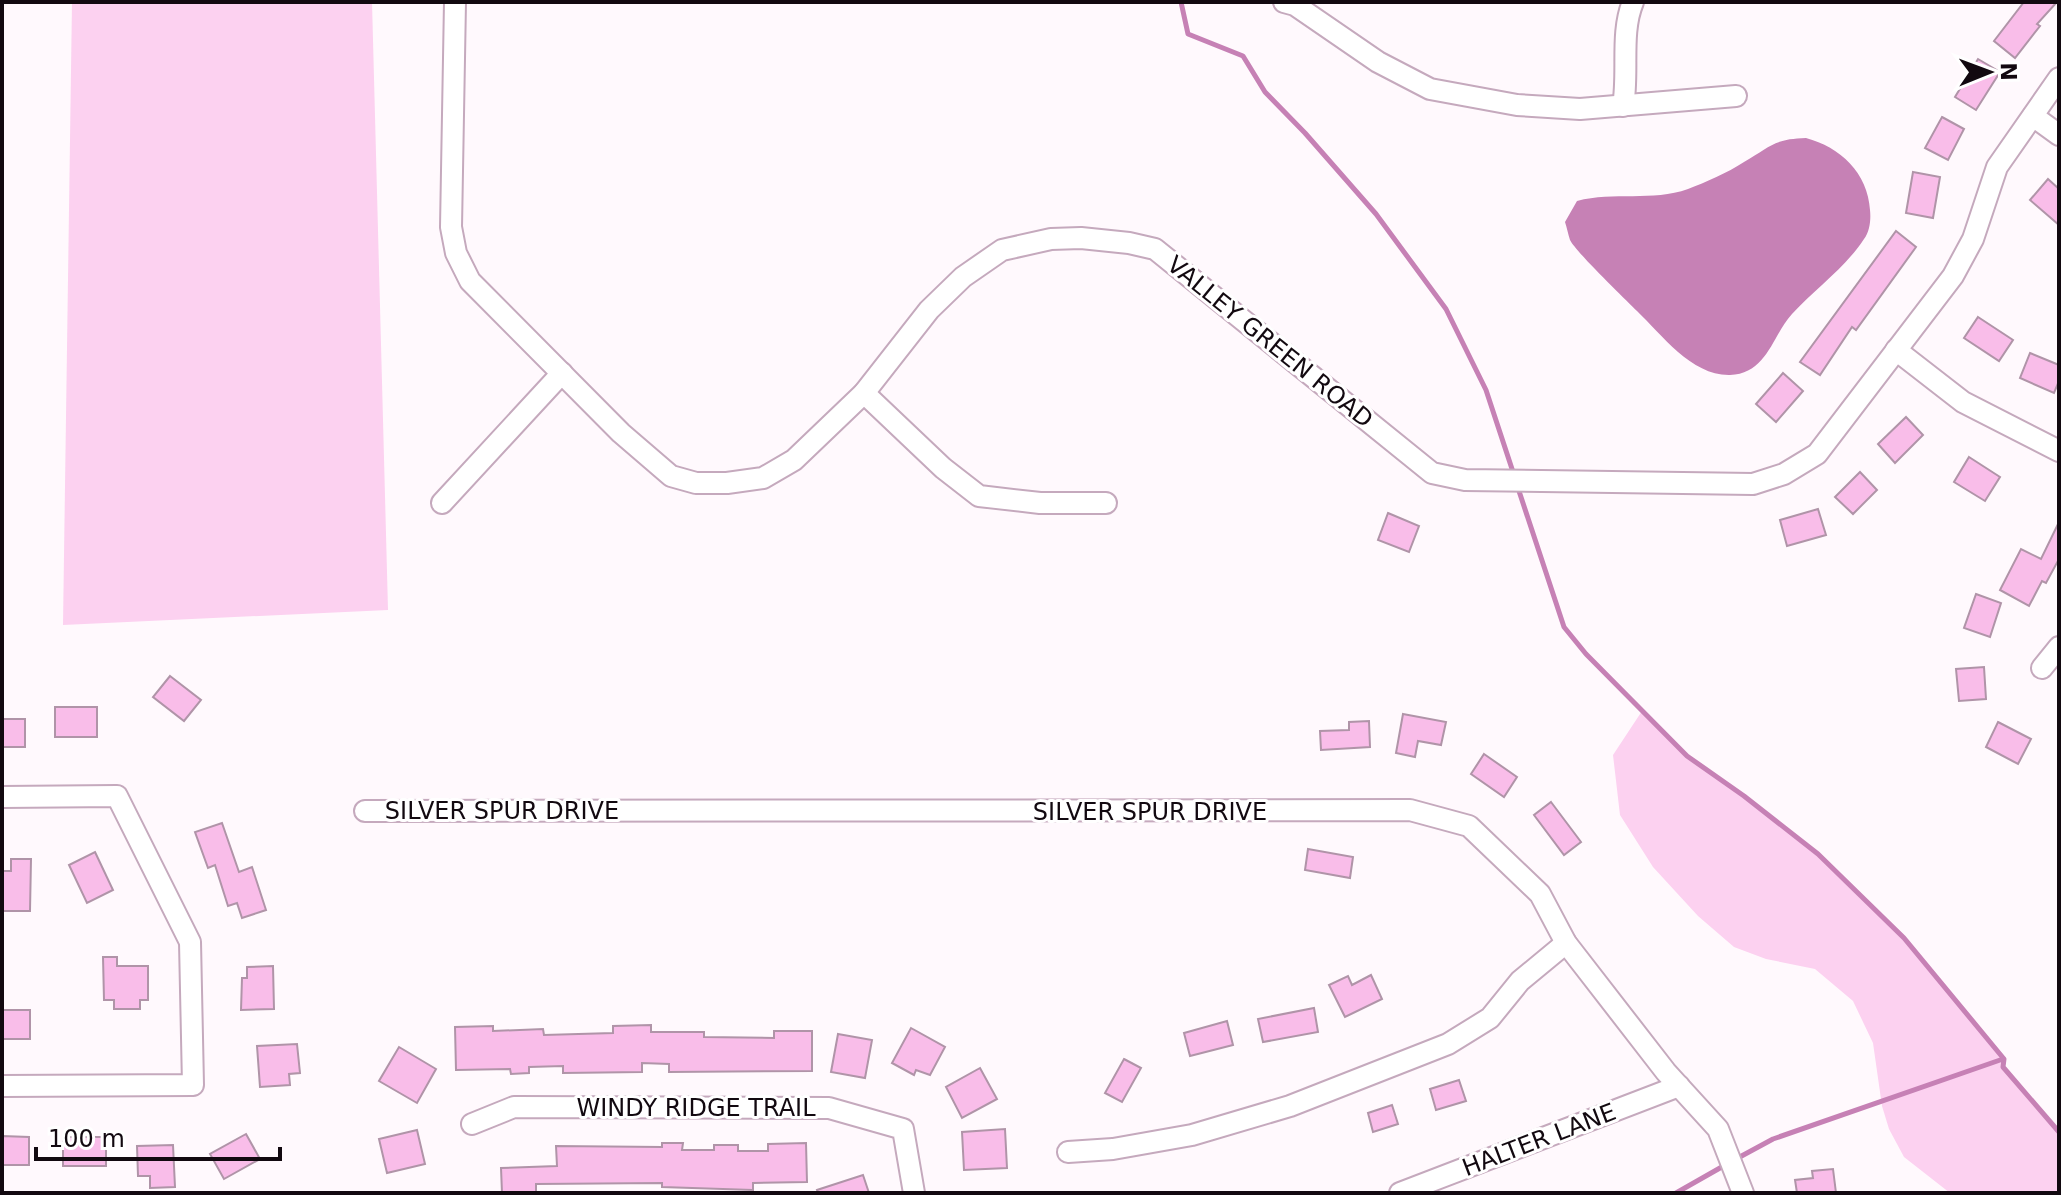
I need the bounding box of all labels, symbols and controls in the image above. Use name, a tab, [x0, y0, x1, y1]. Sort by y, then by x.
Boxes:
north arrow	[1949, 32, 2029, 112]
text: N	[1996, 62, 2021, 81]
street label: VALLEY GREEN ROAD	[1161, 250, 1379, 434]
street label: SILVER SPUR DRIVE	[385, 797, 619, 825]
street label: SILVER SPUR DRIVE	[1033, 798, 1267, 826]
street label: WINDY RIDGE TRAIL	[576, 1094, 816, 1122]
street label: HALTER LANE	[1458, 1098, 1620, 1182]
scale bar	[36, 1111, 280, 1161]
text: 100 m	[48, 1125, 125, 1153]

